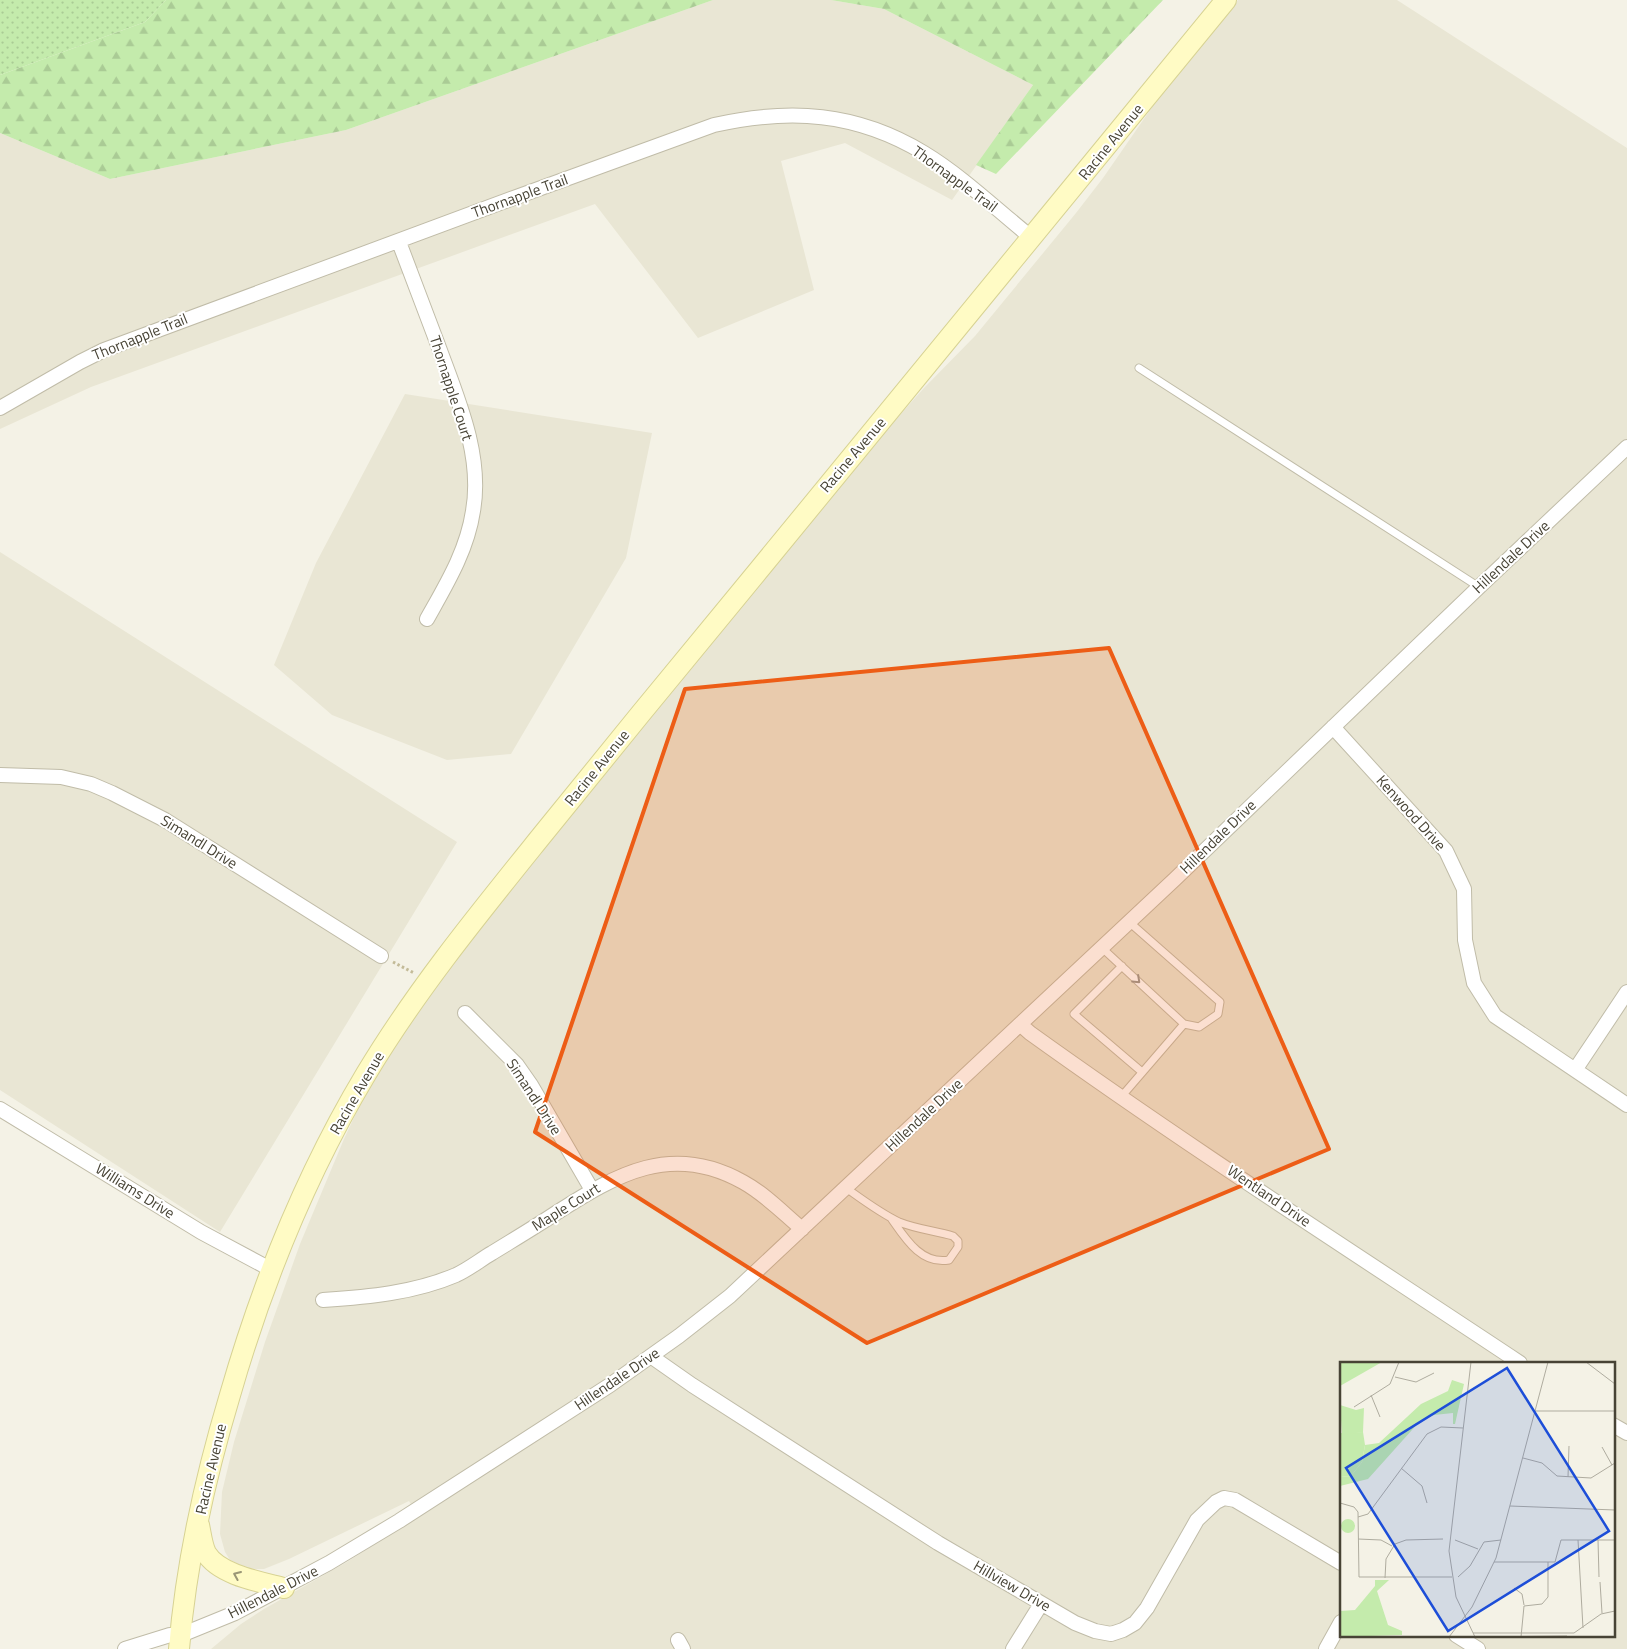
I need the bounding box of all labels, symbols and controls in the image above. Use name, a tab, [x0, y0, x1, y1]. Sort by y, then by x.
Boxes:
street label: Racine Avenue	[1073, 99, 1149, 185]
street label: Thornapple Trail	[908, 140, 1003, 218]
street label: Thornapple Trail	[469, 167, 571, 224]
street label: Thornapple Trail	[89, 307, 191, 366]
street label: Thornapple Court	[424, 332, 479, 444]
street label: Racine Avenue	[814, 412, 891, 497]
street label: Hillendale Drive	[1467, 515, 1555, 599]
street label: Racine Avenue	[559, 725, 635, 811]
street label: Kenwood Drive	[1371, 770, 1452, 856]
street label: Hillendale Drive	[1174, 794, 1261, 879]
street label: Simandl Drive	[156, 809, 242, 874]
one-way arrow	[1131, 974, 1140, 983]
street label: Racine Avenue	[323, 1047, 390, 1139]
street label: Simandl Drive	[501, 1054, 568, 1139]
street label: Hillendale Drive	[880, 1073, 968, 1157]
street label: Williams Drive	[91, 1157, 179, 1224]
street label: Wentland Drive	[1223, 1159, 1316, 1232]
street label: Maple Court	[527, 1176, 605, 1237]
street label: Hillendale Drive	[569, 1341, 664, 1416]
inset map	[1340, 1362, 1614, 1636]
street label: Racine Avenue	[189, 1421, 232, 1517]
street label: Hillview Drive	[969, 1554, 1055, 1617]
street label: Hillendale Drive	[224, 1559, 322, 1624]
one-way arrow	[233, 1570, 242, 1581]

